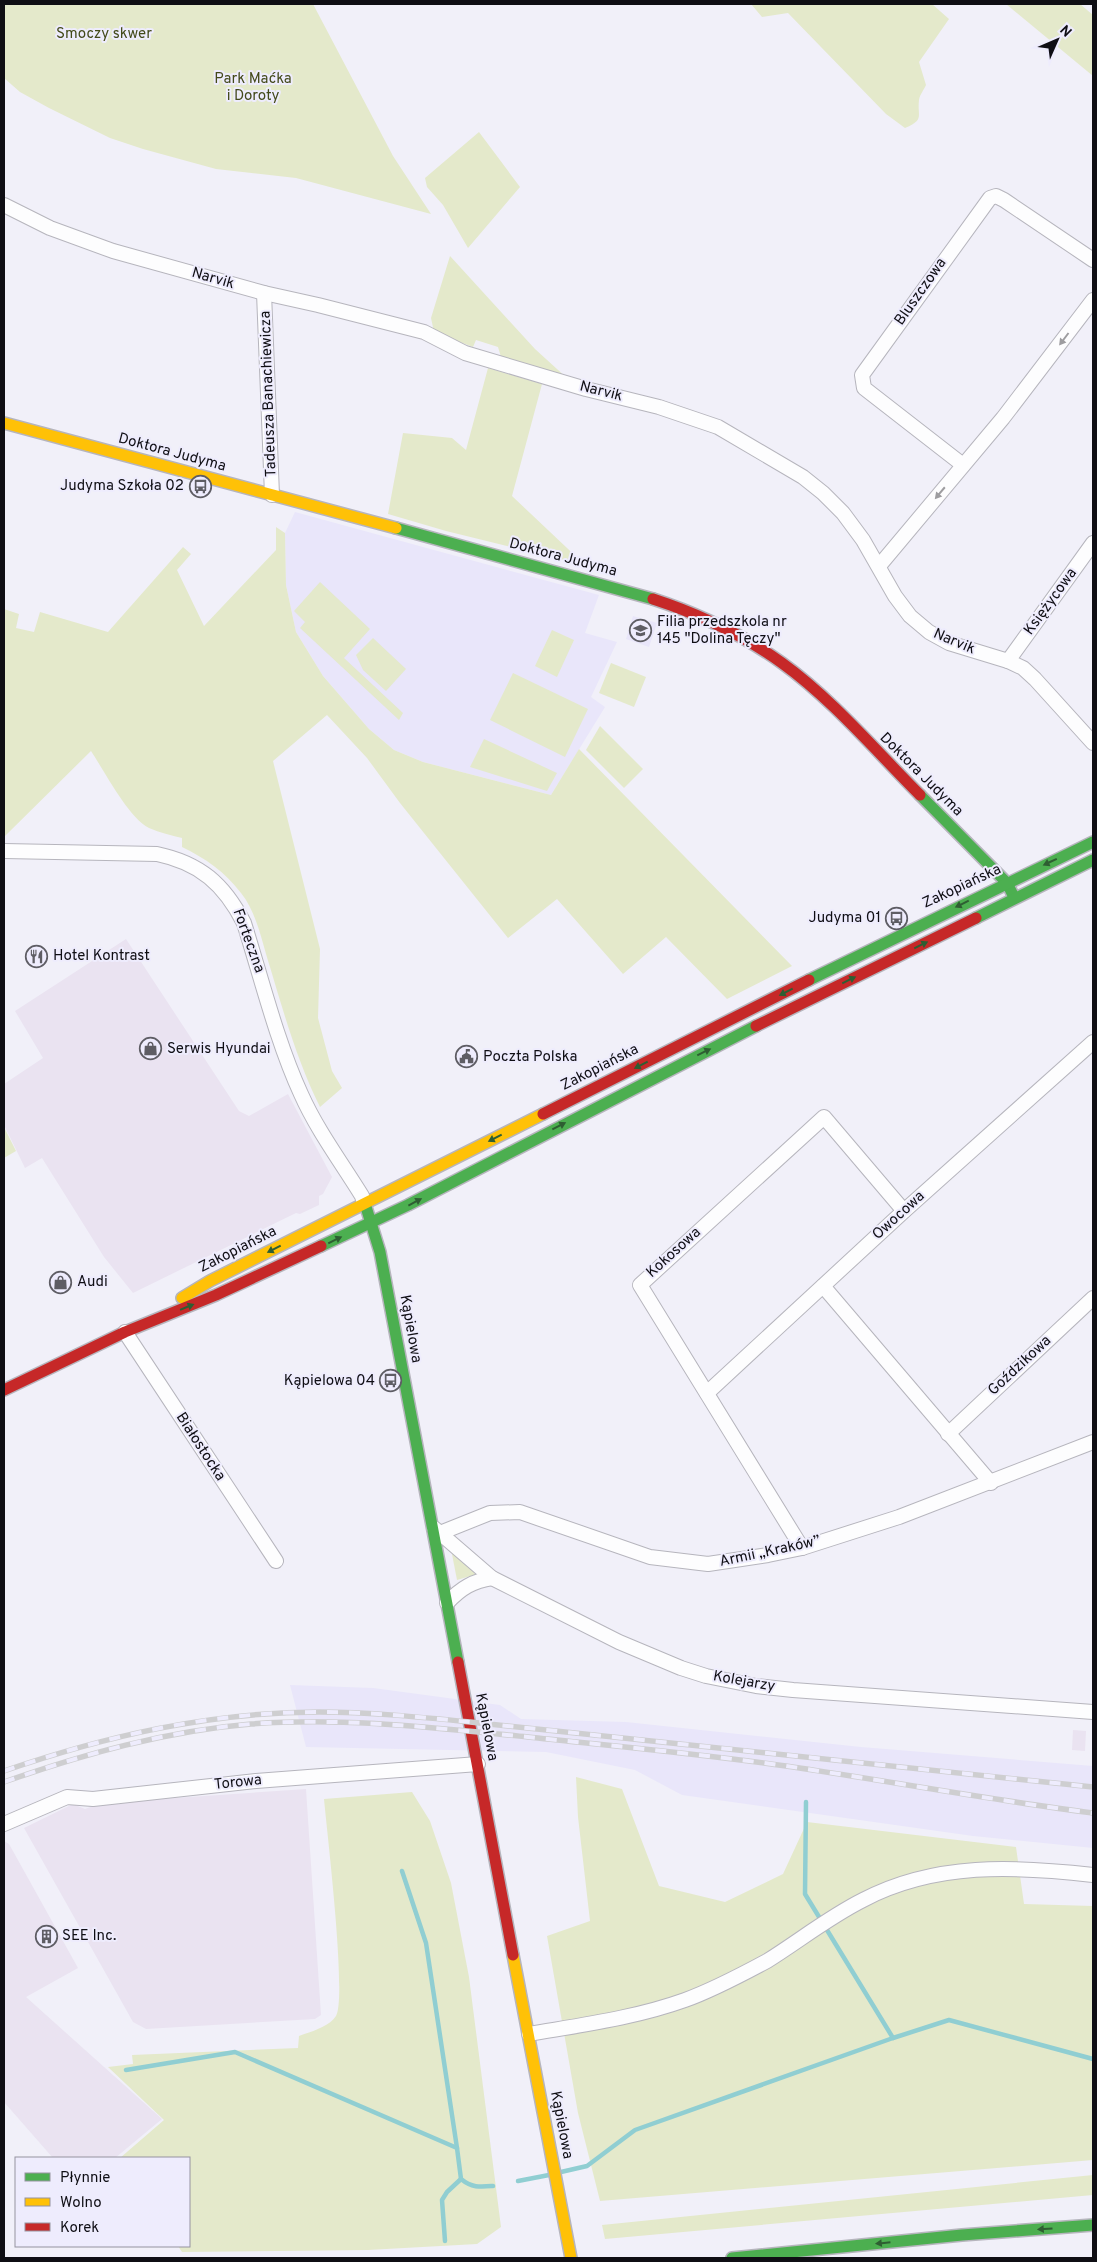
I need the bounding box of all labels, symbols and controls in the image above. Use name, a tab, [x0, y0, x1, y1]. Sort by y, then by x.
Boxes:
north arrow	[1032, 15, 1082, 65]
text: N	[1056, 22, 1075, 41]
park label: Smoczy skwer	[56, 25, 152, 44]
park label: Park Maćka i Doroty	[214, 70, 292, 106]
street label: Bluszczowa	[891, 255, 951, 329]
street label: Narvik	[189, 264, 237, 294]
street label: Tadeusza Banachiewicza	[257, 311, 281, 477]
one-way arrow	[1059, 332, 1070, 345]
street label: Narvik	[578, 377, 625, 407]
street label: Doktora Judyma	[116, 429, 228, 477]
bus stop icon: Judyma Szkoła 02	[188, 474, 212, 498]
place label: Judyma Szkoła 02	[60, 477, 184, 496]
one-way arrow	[934, 486, 945, 499]
street label: Doktora Judyma	[507, 534, 619, 582]
street label: Księżycowa	[1020, 565, 1082, 639]
place label: Filia przedszkola nr 145 "Dolina Tęczy"	[657, 613, 787, 649]
school or university icon: Filia przedszkola nr 145 "Dolina Tęczy"	[629, 619, 653, 643]
street label: Narvik	[930, 625, 978, 659]
street label: Doktora Judyma	[875, 729, 967, 821]
one-way arrow	[1043, 858, 1057, 866]
street label: Zakopiańska	[920, 860, 1004, 914]
one-way arrow	[955, 899, 970, 908]
street label: Forteczna	[228, 906, 268, 976]
bus stop icon: Judyma 01	[885, 906, 909, 930]
place label: Judyma 01	[809, 909, 881, 928]
one-way arrow	[914, 940, 928, 948]
restaurant icon: Hotel Kontrast	[25, 944, 49, 968]
place label: Hotel Kontrast	[53, 947, 150, 966]
one-way arrow	[842, 976, 856, 984]
one-way arrow	[779, 988, 793, 996]
shop icon: Serwis Hyundai	[139, 1037, 163, 1061]
place label: Serwis Hyundai	[167, 1040, 271, 1059]
street label: Zakopiańska	[558, 1040, 642, 1096]
public building icon: Poczta Polska	[455, 1045, 479, 1069]
place label: Poczta Polska	[483, 1048, 577, 1067]
one-way arrow	[697, 1048, 711, 1056]
one-way arrow	[633, 1061, 648, 1069]
one-way arrow	[552, 1122, 566, 1130]
one-way arrow	[488, 1134, 503, 1142]
street label: Owocowa	[869, 1187, 929, 1245]
one-way arrow	[408, 1197, 422, 1206]
street label: Zakopiańska	[196, 1222, 280, 1278]
street label: Kokosowa	[643, 1223, 705, 1283]
one-way arrow	[328, 1236, 342, 1244]
one-way arrow	[267, 1245, 281, 1253]
shop icon: Audi	[49, 1270, 73, 1294]
place label: Audi	[77, 1273, 108, 1292]
street label: Kąpielowa	[395, 1294, 425, 1364]
one-way arrow	[180, 1303, 195, 1311]
street label: Goździkowa	[984, 1332, 1056, 1400]
bus stop icon: Kąpielowa 04	[379, 1369, 403, 1393]
place label: Kąpielowa 04	[284, 1372, 375, 1391]
street label: Białostocka	[171, 1409, 229, 1485]
street label: Armii „Kraków”	[718, 1532, 822, 1572]
street label: Kolejarzy	[711, 1667, 777, 1697]
street label: Kąpielowa	[470, 1691, 502, 1763]
street label: Torowa	[213, 1771, 263, 1795]
building icon: SEE Inc.	[34, 1924, 58, 1948]
place label: SEE Inc.	[62, 1927, 116, 1946]
street label: Kąpielowa	[545, 2089, 577, 2161]
legend	[15, 2157, 190, 2247]
text: Płynnie	[60, 2169, 110, 2188]
text: Wolno	[60, 2194, 102, 2213]
text: Korek	[60, 2219, 99, 2238]
one-way arrow	[1036, 2225, 1052, 2233]
one-way arrow	[874, 2239, 890, 2247]

